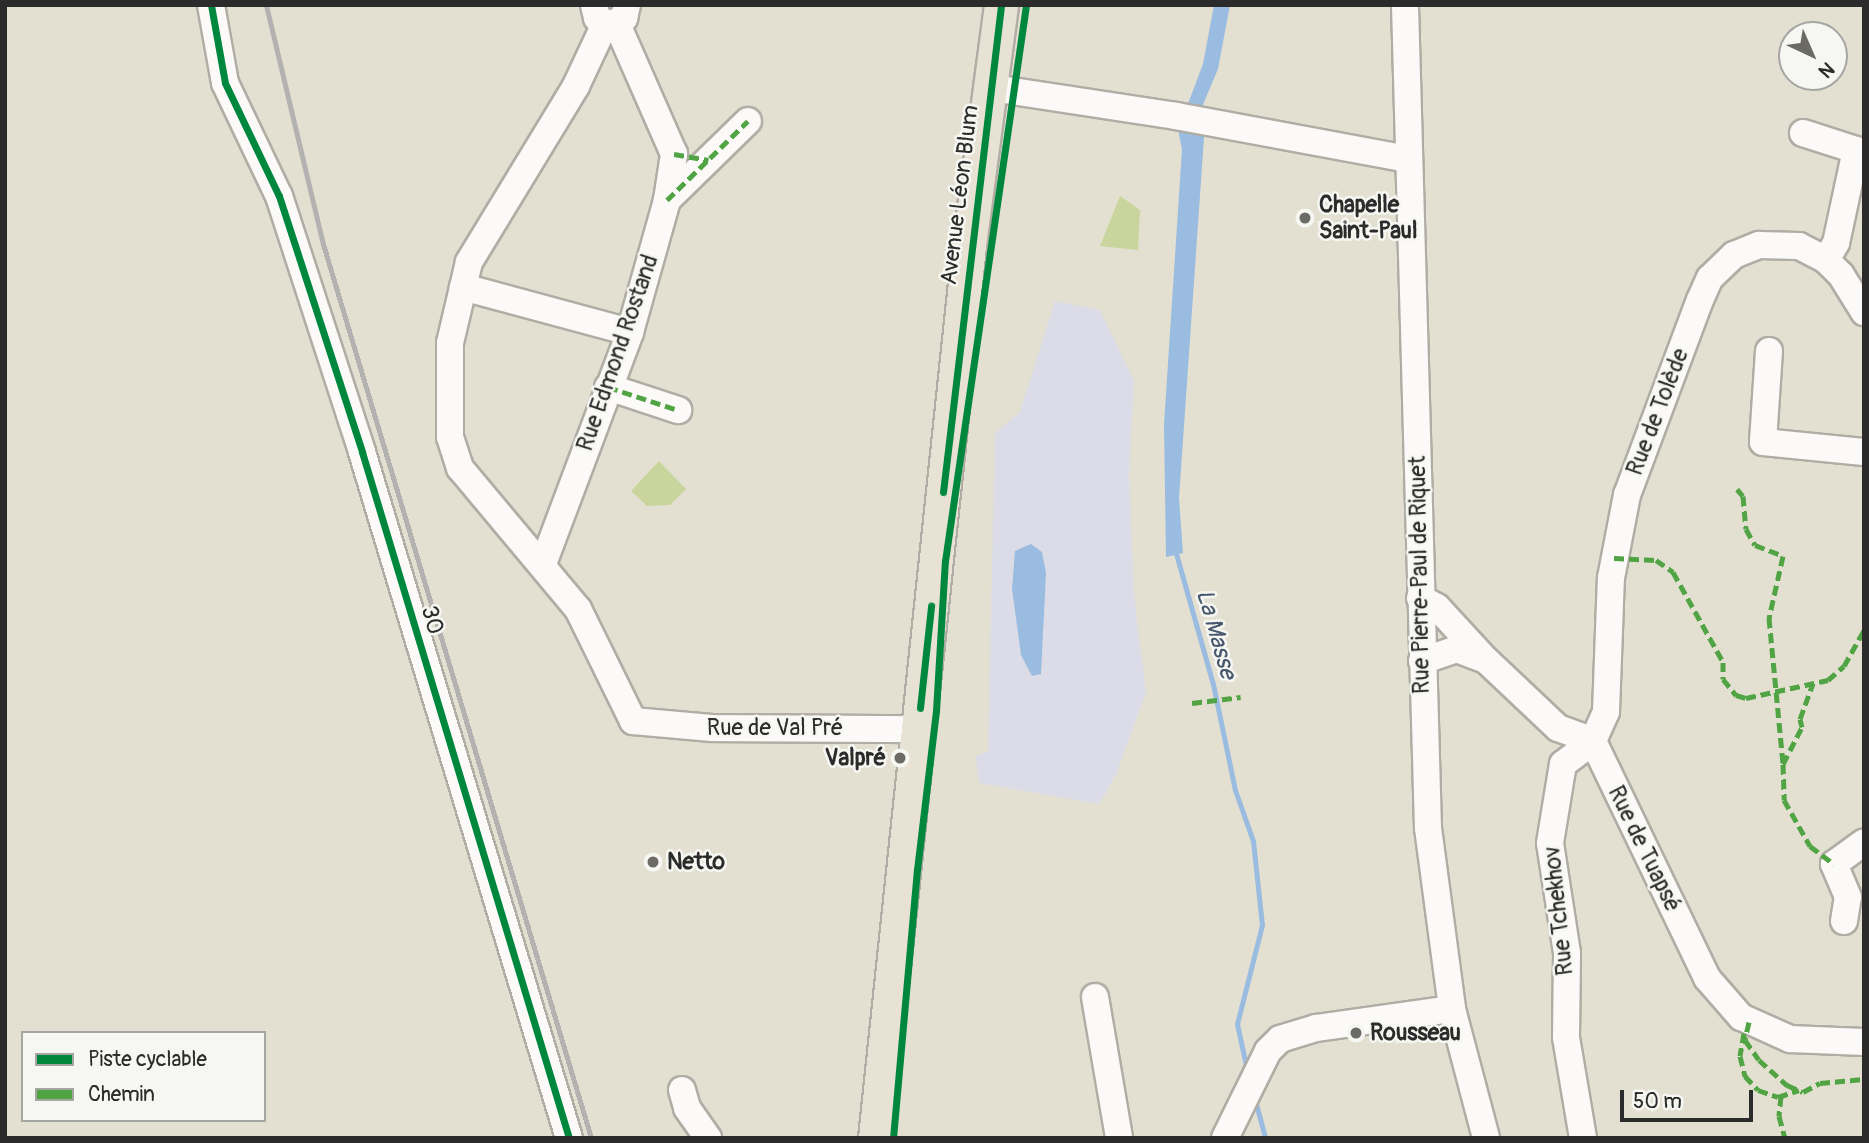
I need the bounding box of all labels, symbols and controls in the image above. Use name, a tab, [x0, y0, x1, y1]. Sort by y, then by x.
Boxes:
north arrow	[1778, 21, 1848, 91]
text: N	[1813, 57, 1839, 83]
street label: Avenue Léon Blum	[935, 104, 985, 286]
place label: Chapelle Saint-Paul	[1319, 191, 1417, 245]
marker: Chapelle Saint-Paul	[1297, 210, 1313, 226]
street label: Rue Edmond Rostand	[571, 251, 665, 455]
street label: Rue de Tolède	[1621, 345, 1695, 479]
street label: Rue Pierre-Paul de Riquet	[1404, 456, 1436, 694]
water label: La Masse	[1190, 586, 1242, 682]
street label: 30	[415, 602, 449, 638]
street label: Rue de Val Pré	[707, 714, 843, 742]
place label: Valpré	[825, 744, 886, 772]
marker: Valpré	[892, 750, 908, 766]
street label: Rue de Tuapsé	[1602, 781, 1686, 917]
street label: Rue Tchekhov	[1539, 845, 1579, 977]
place label: Netto	[667, 848, 725, 876]
marker: Netto	[645, 854, 661, 870]
place label: Rousseau	[1370, 1019, 1461, 1047]
marker: Rousseau	[1348, 1025, 1364, 1041]
legend	[21, 1031, 266, 1122]
text: Piste cyclable	[88, 1046, 207, 1073]
scale bar	[1624, 1076, 1757, 1120]
text: Chemin	[88, 1081, 155, 1108]
text: 50 m	[1633, 1088, 1682, 1115]

